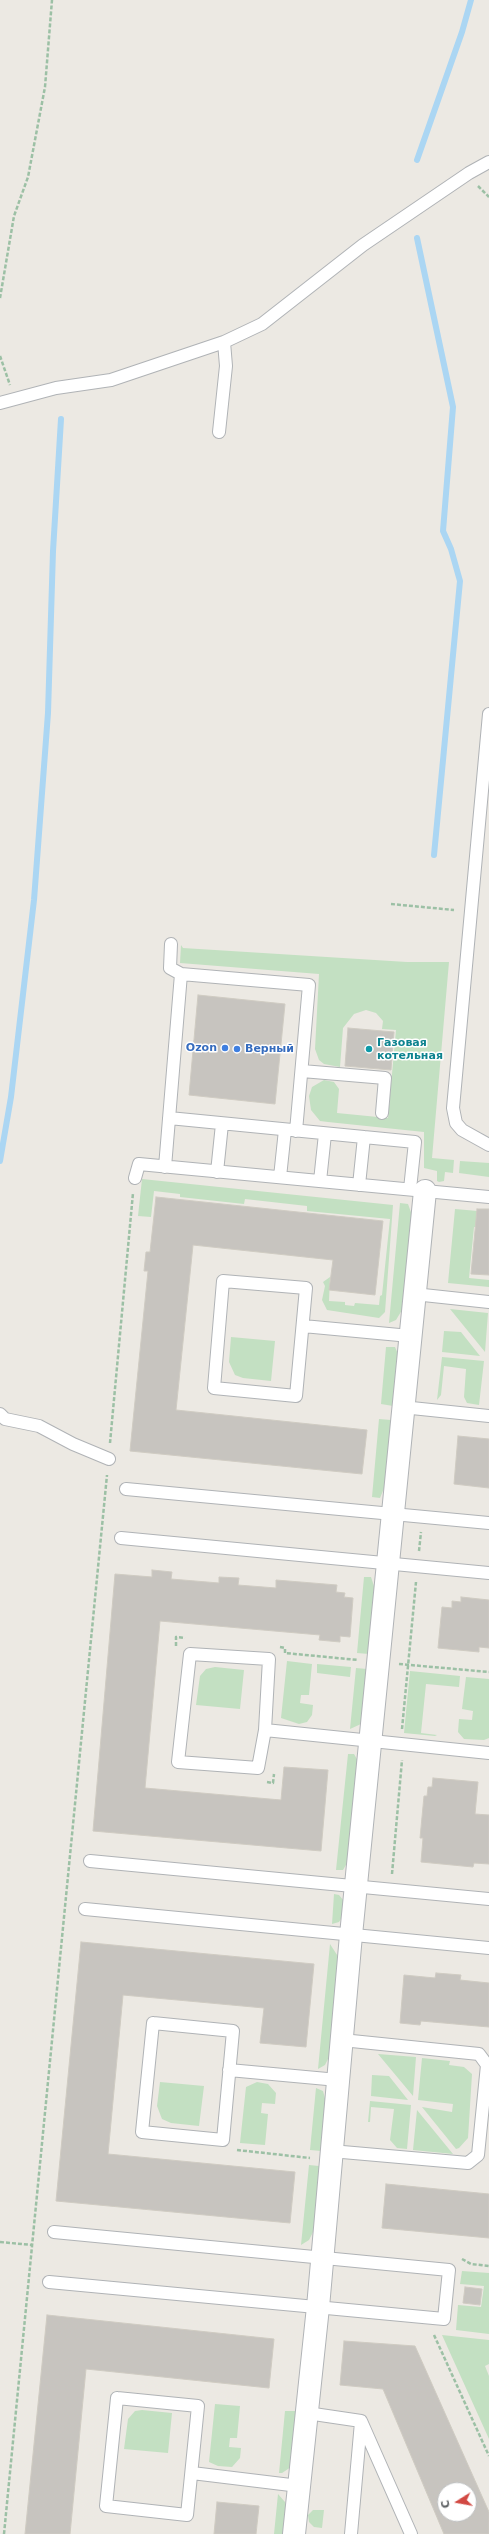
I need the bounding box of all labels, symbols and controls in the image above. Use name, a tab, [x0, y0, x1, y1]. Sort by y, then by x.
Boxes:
place label: Газовая котельная	[377, 1036, 443, 1062]
place label: Ozon	[186, 1041, 217, 1055]
place label: Верный	[245, 1042, 294, 1056]
marker: Ozon	[220, 1043, 230, 1053]
marker: Верный	[232, 1044, 242, 1054]
marker: Газовая котельная	[364, 1044, 374, 1054]
north arrow	[437, 2482, 477, 2522]
text: С	[439, 2499, 453, 2509]

